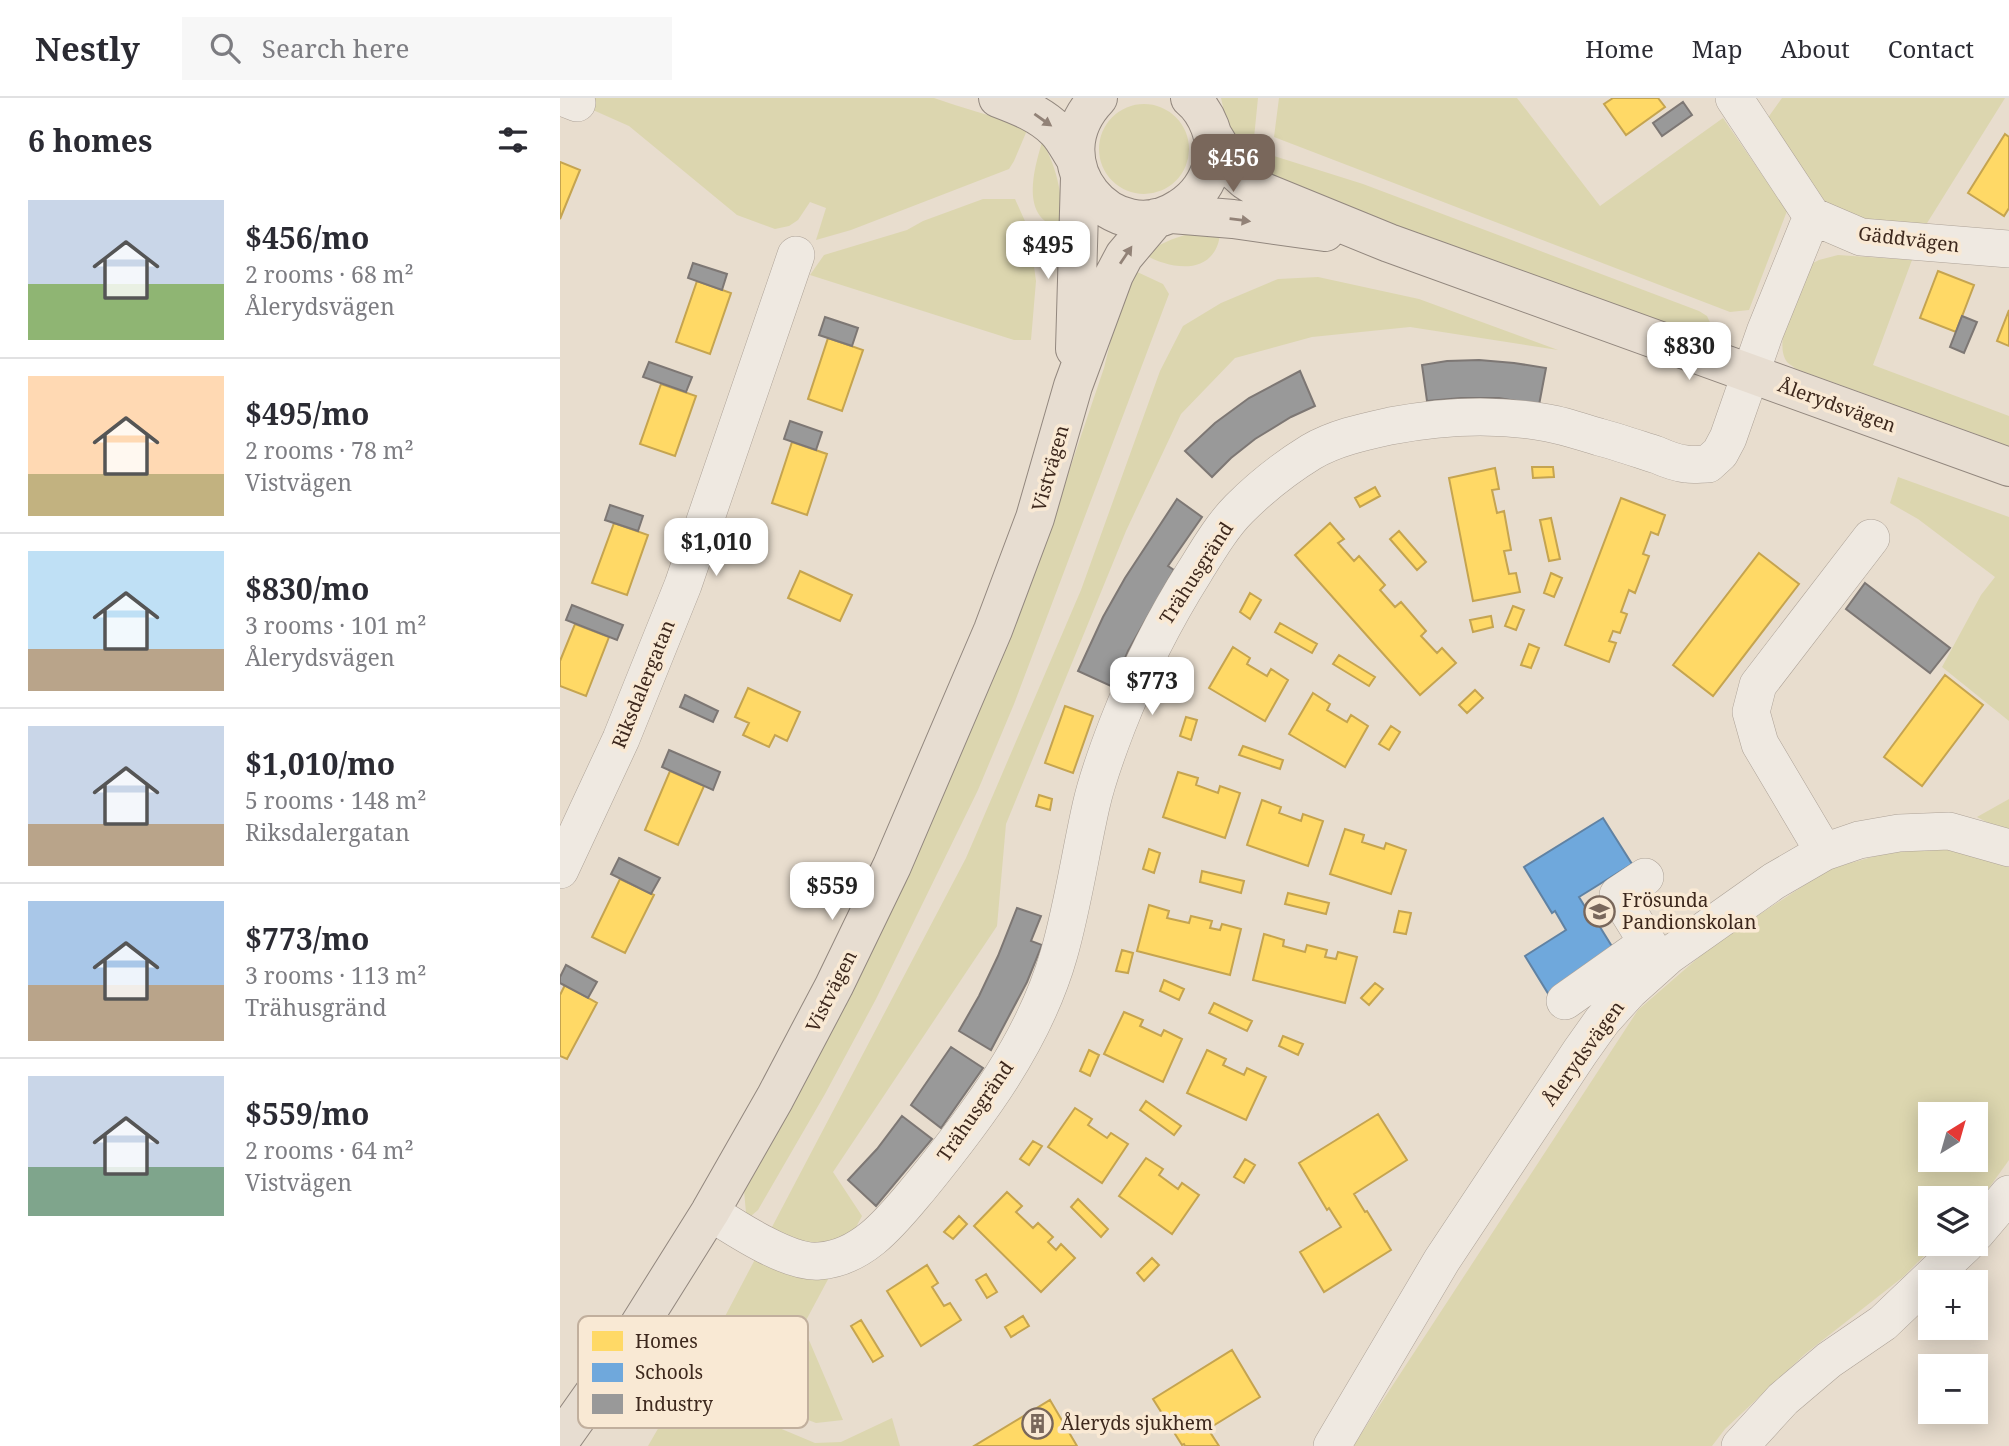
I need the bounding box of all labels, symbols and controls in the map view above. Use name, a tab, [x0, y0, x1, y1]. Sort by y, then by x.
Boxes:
search box	[182, 17, 672, 80]
text: Nestly	[35, 26, 140, 71]
icon: search	[206, 29, 244, 67]
text: Search here	[262, 30, 409, 66]
text: Home	[1585, 32, 1654, 65]
text: Map	[1692, 32, 1743, 65]
text: About	[1781, 32, 1850, 65]
text: Contact	[1888, 32, 1974, 65]
one-way arrow	[1034, 113, 1052, 127]
text: 6 homes	[28, 120, 152, 161]
icon: filters	[494, 121, 532, 159]
pin: $456	[1192, 134, 1274, 194]
text: $456	[1207, 141, 1259, 173]
one-way arrow	[1229, 215, 1251, 226]
text: $456/mo	[245, 217, 369, 258]
street label: Gäddvägen	[1857, 220, 1961, 258]
pin: $495	[1007, 222, 1089, 281]
icon: home	[84, 228, 168, 312]
text: $495	[1022, 228, 1074, 260]
one-way arrow	[1119, 246, 1133, 264]
text: 2 rooms · 68 m²	[245, 258, 414, 290]
text: Ålerydsvägen	[245, 290, 395, 322]
pin: $830	[1648, 322, 1730, 382]
text: $830	[1663, 329, 1715, 361]
street label: Ålerydsvägen	[1774, 372, 1900, 438]
text: $495/mo	[245, 393, 369, 434]
icon: home	[84, 404, 168, 488]
street label: Vistvägen	[1025, 422, 1075, 514]
text: 2 rooms · 78 m²	[245, 434, 414, 466]
text: Vistvägen	[245, 466, 352, 498]
street label: Trähusgränd	[1153, 517, 1239, 629]
pin: $1,010	[659, 518, 773, 578]
text: $1,010	[680, 525, 752, 557]
text: $830/mo	[245, 568, 369, 609]
icon: home	[84, 579, 168, 663]
text: 3 rooms · 101 m²	[245, 609, 427, 641]
street label: Riksdalergatan	[605, 616, 681, 752]
text: Ålerydsvägen	[245, 641, 395, 673]
pin: $773	[1111, 658, 1193, 717]
text: $773	[1126, 664, 1178, 696]
text: $1,010/mo	[245, 743, 395, 784]
icon: home	[84, 754, 168, 838]
text: 5 rooms · 148 m²	[245, 784, 427, 816]
text: Riksdalergatan	[245, 816, 410, 848]
pin: $559	[791, 862, 873, 922]
text: $559	[806, 869, 858, 901]
place label: Frösunda Pandionskolan	[1622, 887, 1757, 935]
school or university icon: Frösunda Pandionskolan	[1582, 894, 1616, 928]
text: $773/mo	[245, 918, 369, 959]
icon: home	[84, 929, 168, 1013]
street label: Vistvägen	[799, 946, 863, 1036]
text: 3 rooms · 113 m²	[245, 959, 427, 991]
text: Trähusgränd	[245, 991, 387, 1023]
street label: Ålerydsvägen	[1536, 995, 1630, 1111]
street label: Trähusgränd	[931, 1055, 1019, 1166]
text: $559/mo	[245, 1093, 369, 1134]
north arrow	[1918, 1102, 1988, 1172]
map controls	[1918, 1102, 1988, 1424]
icon: home	[84, 1104, 168, 1188]
text: 2 rooms · 64 m²	[245, 1134, 414, 1166]
text: Vistvägen	[245, 1166, 352, 1198]
button: layers	[1918, 1186, 1988, 1256]
button: +	[1918, 1270, 1988, 1340]
legend	[578, 1316, 808, 1428]
text: Homes	[635, 1328, 698, 1354]
button: −	[1918, 1354, 1988, 1424]
text: Schools	[635, 1359, 703, 1385]
text: Industry	[635, 1391, 713, 1417]
building icon: Åleryds sjukhem	[1021, 1406, 1055, 1440]
place label: Åleryds sjukhem	[1061, 1410, 1213, 1436]

